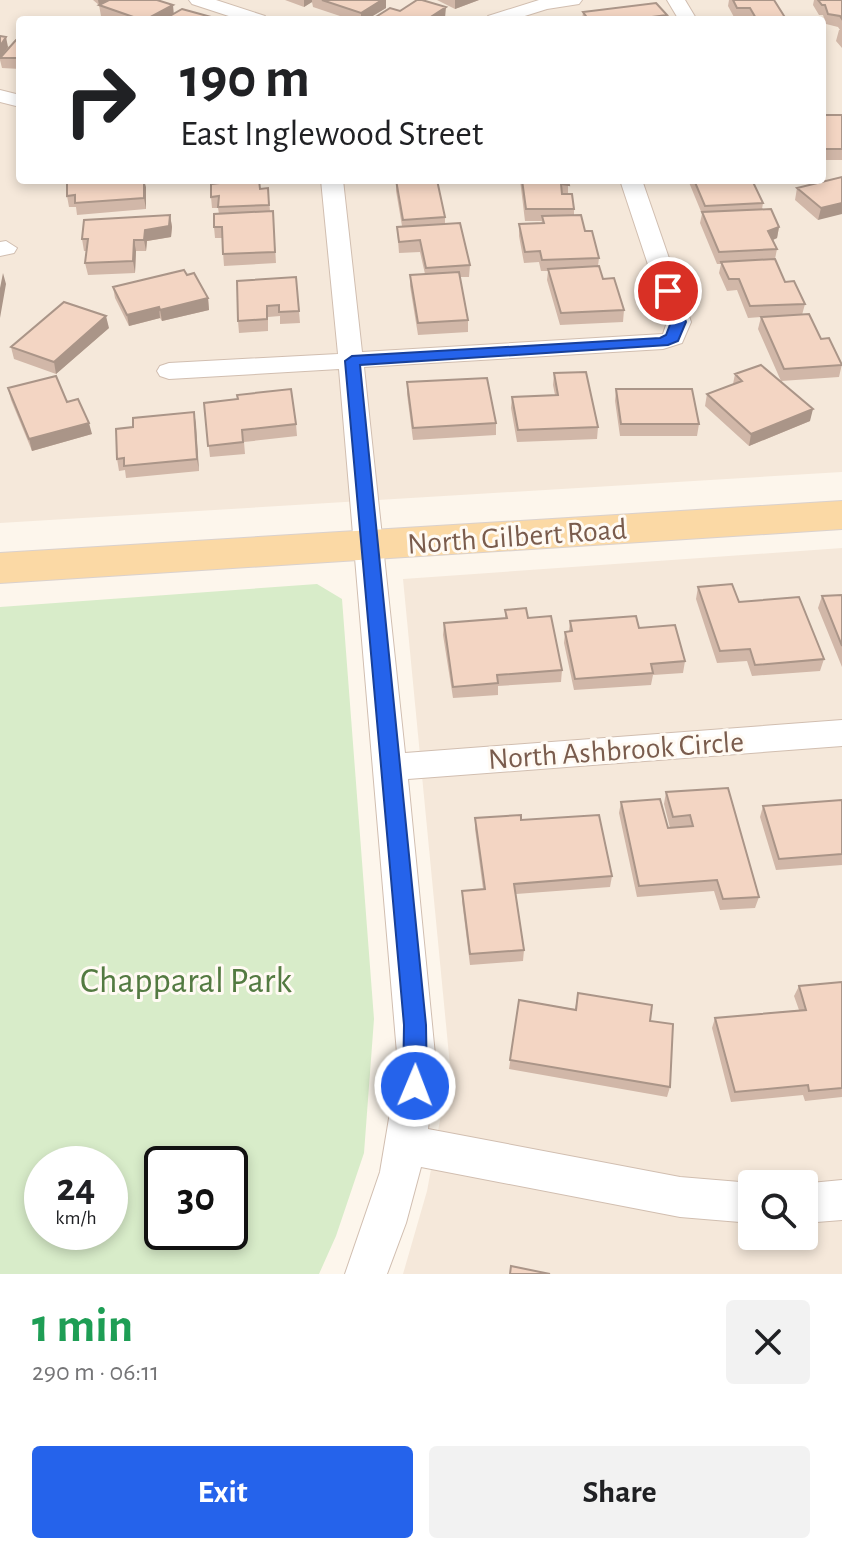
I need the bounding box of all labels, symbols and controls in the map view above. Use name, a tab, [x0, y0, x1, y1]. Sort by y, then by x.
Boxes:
icon: right	[48, 48, 152, 152]
text: 190 m	[180, 51, 310, 107]
text: East Inglewood Street	[180, 116, 483, 152]
pin	[634, 257, 702, 325]
icon: arrive	[646, 269, 690, 313]
street label: North Gilbert Road	[406, 514, 628, 560]
street label: North Ashbrook Circle	[487, 727, 745, 775]
park label: Chapparal Park	[80, 963, 293, 999]
position arrow	[373, 1044, 457, 1128]
speed limit sign: 30	[144, 1146, 248, 1250]
text: 24	[57, 1168, 95, 1208]
map controls	[738, 1170, 818, 1250]
button: search	[738, 1170, 818, 1250]
text: km/h	[55, 1208, 97, 1228]
button: close	[726, 1300, 810, 1384]
text: 1 min	[32, 1303, 133, 1351]
text: 290 m · 06:11	[32, 1359, 159, 1385]
button: Exit	[32, 1446, 413, 1538]
button: Share	[429, 1446, 810, 1538]

